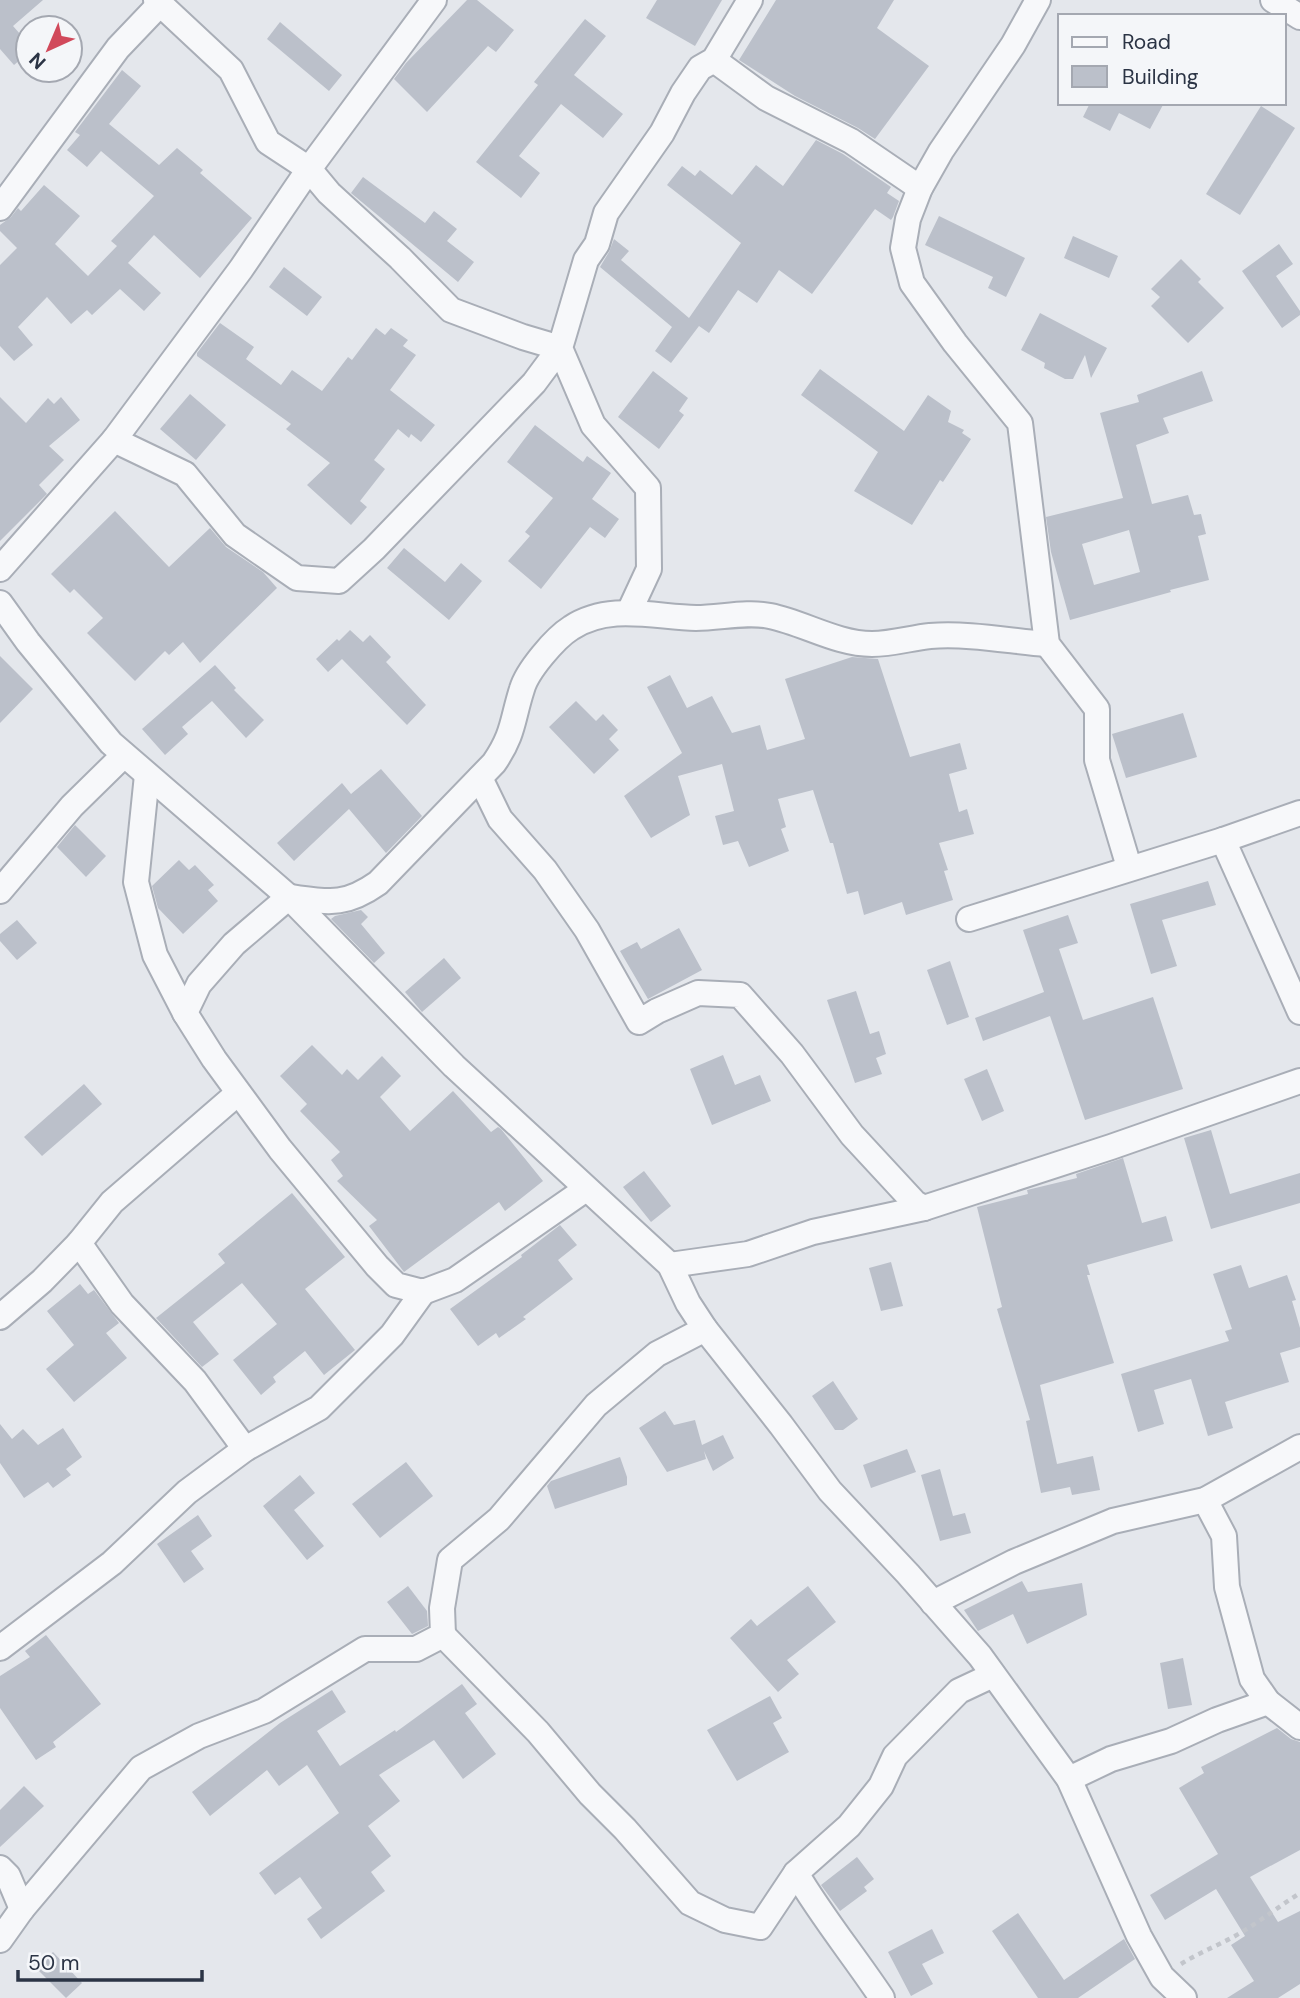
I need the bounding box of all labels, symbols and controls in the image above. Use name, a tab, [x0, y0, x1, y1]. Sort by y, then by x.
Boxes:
north arrow	[14, 14, 84, 84]
legend	[1058, 14, 1286, 105]
text: Road	[1122, 28, 1171, 56]
text: N	[24, 47, 51, 75]
text: Building	[1122, 63, 1199, 91]
scale bar	[18, 1938, 201, 1982]
text: 50 m	[28, 1949, 79, 1977]

